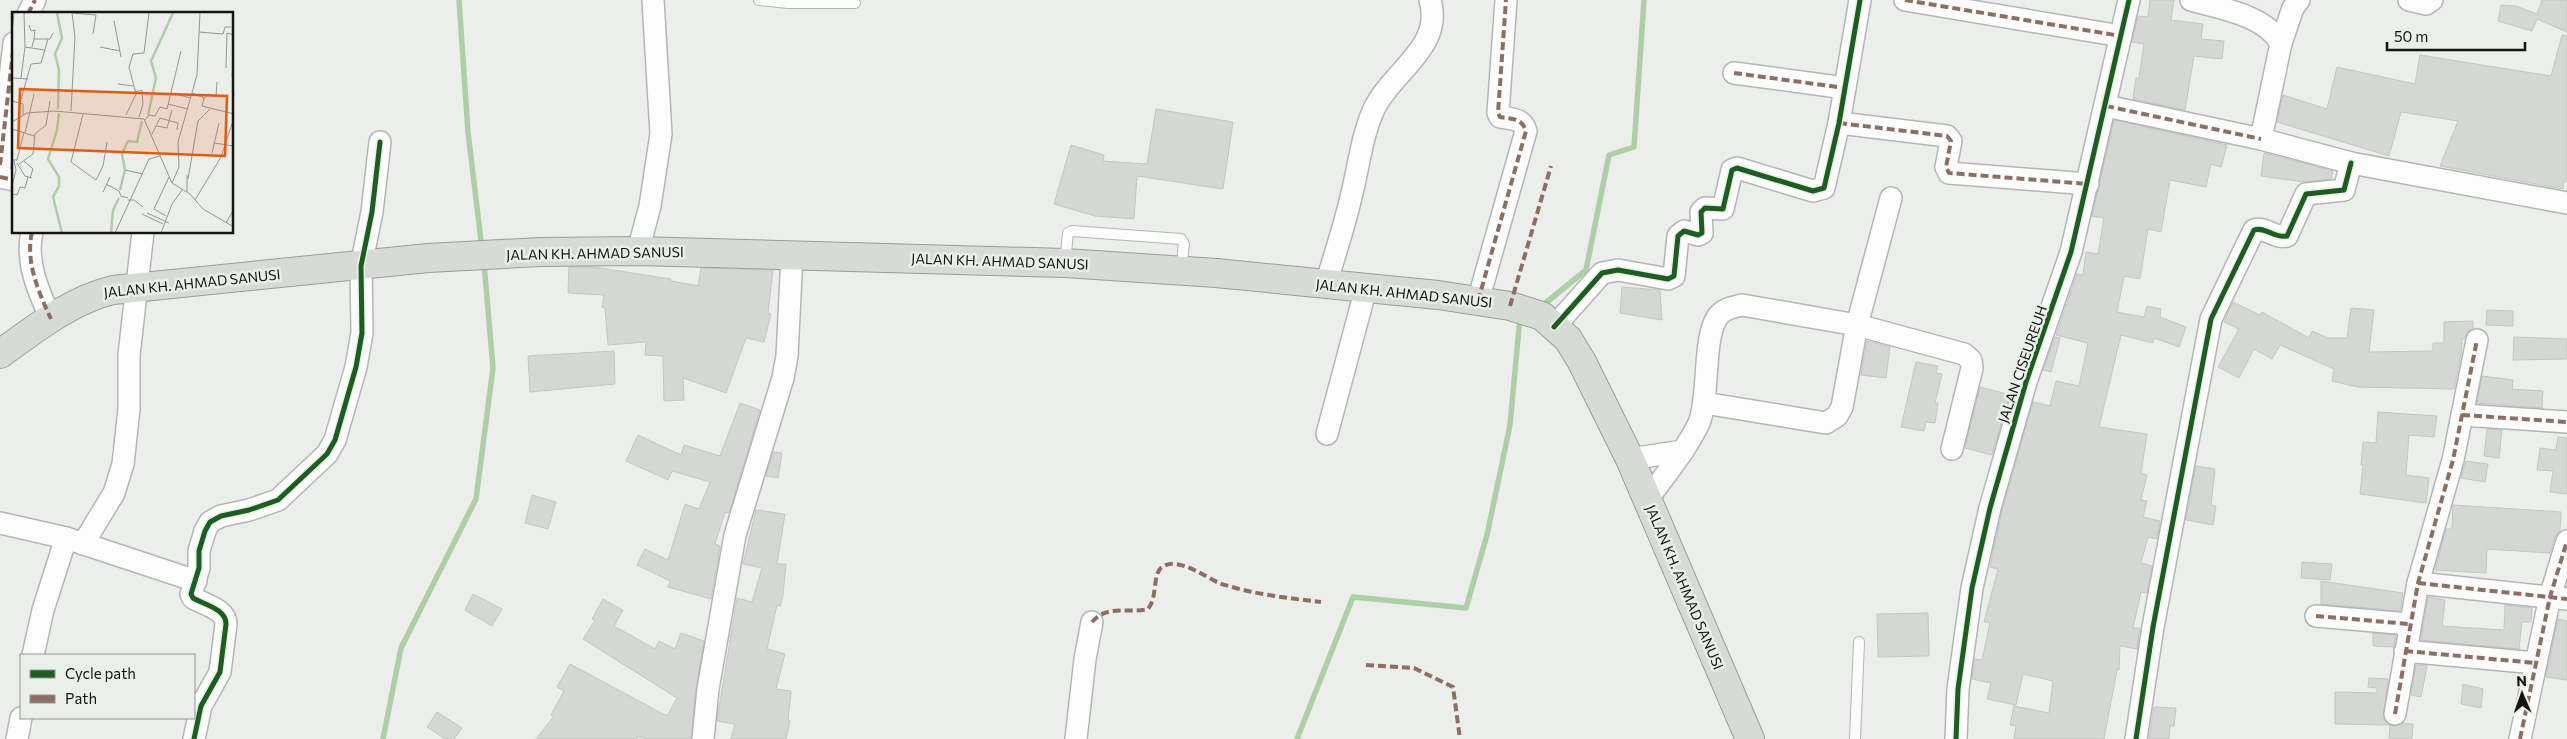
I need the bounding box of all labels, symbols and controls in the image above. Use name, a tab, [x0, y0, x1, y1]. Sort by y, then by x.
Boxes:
inset map	[12, 12, 234, 234]
scale bar	[2387, 20, 2524, 52]
text: 50 m	[2394, 27, 2428, 45]
street label: JALAN KH. AHMAD SANUSI	[506, 243, 684, 263]
street label: JALAN KH. AHMAD SANUSI	[911, 249, 1089, 273]
street label: JALAN KH. AHMAD SANUSI	[103, 265, 281, 301]
street label: JALAN KH. AHMAD SANUSI	[1315, 275, 1493, 311]
street label: JALAN CISEUREUH	[1994, 303, 2050, 425]
street label: JALAN KH. AHMAD SANUSI	[1642, 502, 1728, 672]
legend	[20, 654, 195, 719]
text: Cycle path	[65, 664, 136, 682]
north arrow	[2497, 669, 2547, 719]
text: N	[2516, 672, 2527, 689]
text: Path	[65, 689, 97, 707]

